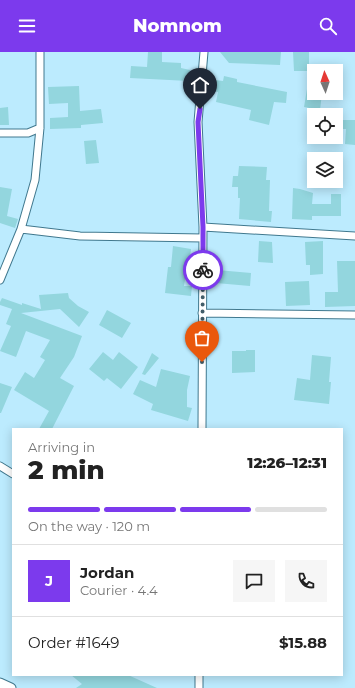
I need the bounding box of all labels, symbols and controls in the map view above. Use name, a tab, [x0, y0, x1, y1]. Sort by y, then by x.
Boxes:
icon: menu	[16, 15, 38, 37]
text: Nomnom	[133, 15, 222, 37]
icon: search	[317, 15, 339, 37]
north arrow	[307, 64, 343, 100]
map controls	[307, 64, 343, 188]
pin	[183, 68, 217, 109]
icon: home	[189, 74, 211, 96]
button: locate	[307, 108, 343, 144]
button: layers	[307, 152, 343, 188]
courier	[183, 250, 223, 290]
icon: bike	[192, 259, 214, 281]
pin	[185, 321, 219, 362]
icon: bag	[191, 327, 213, 349]
text: Arriving in	[28, 439, 95, 455]
text: 12:26–12:31	[247, 453, 327, 472]
text: 2 min	[28, 454, 105, 486]
text: On the way · 120 m	[28, 518, 150, 534]
button: chat	[233, 560, 275, 602]
button: phone	[285, 560, 327, 602]
text: Jordan	[80, 563, 134, 582]
text: J	[45, 571, 53, 590]
text: Courier · 4.4	[80, 582, 158, 598]
text: Order #1649	[28, 633, 120, 652]
text: $15.88	[279, 633, 327, 652]

